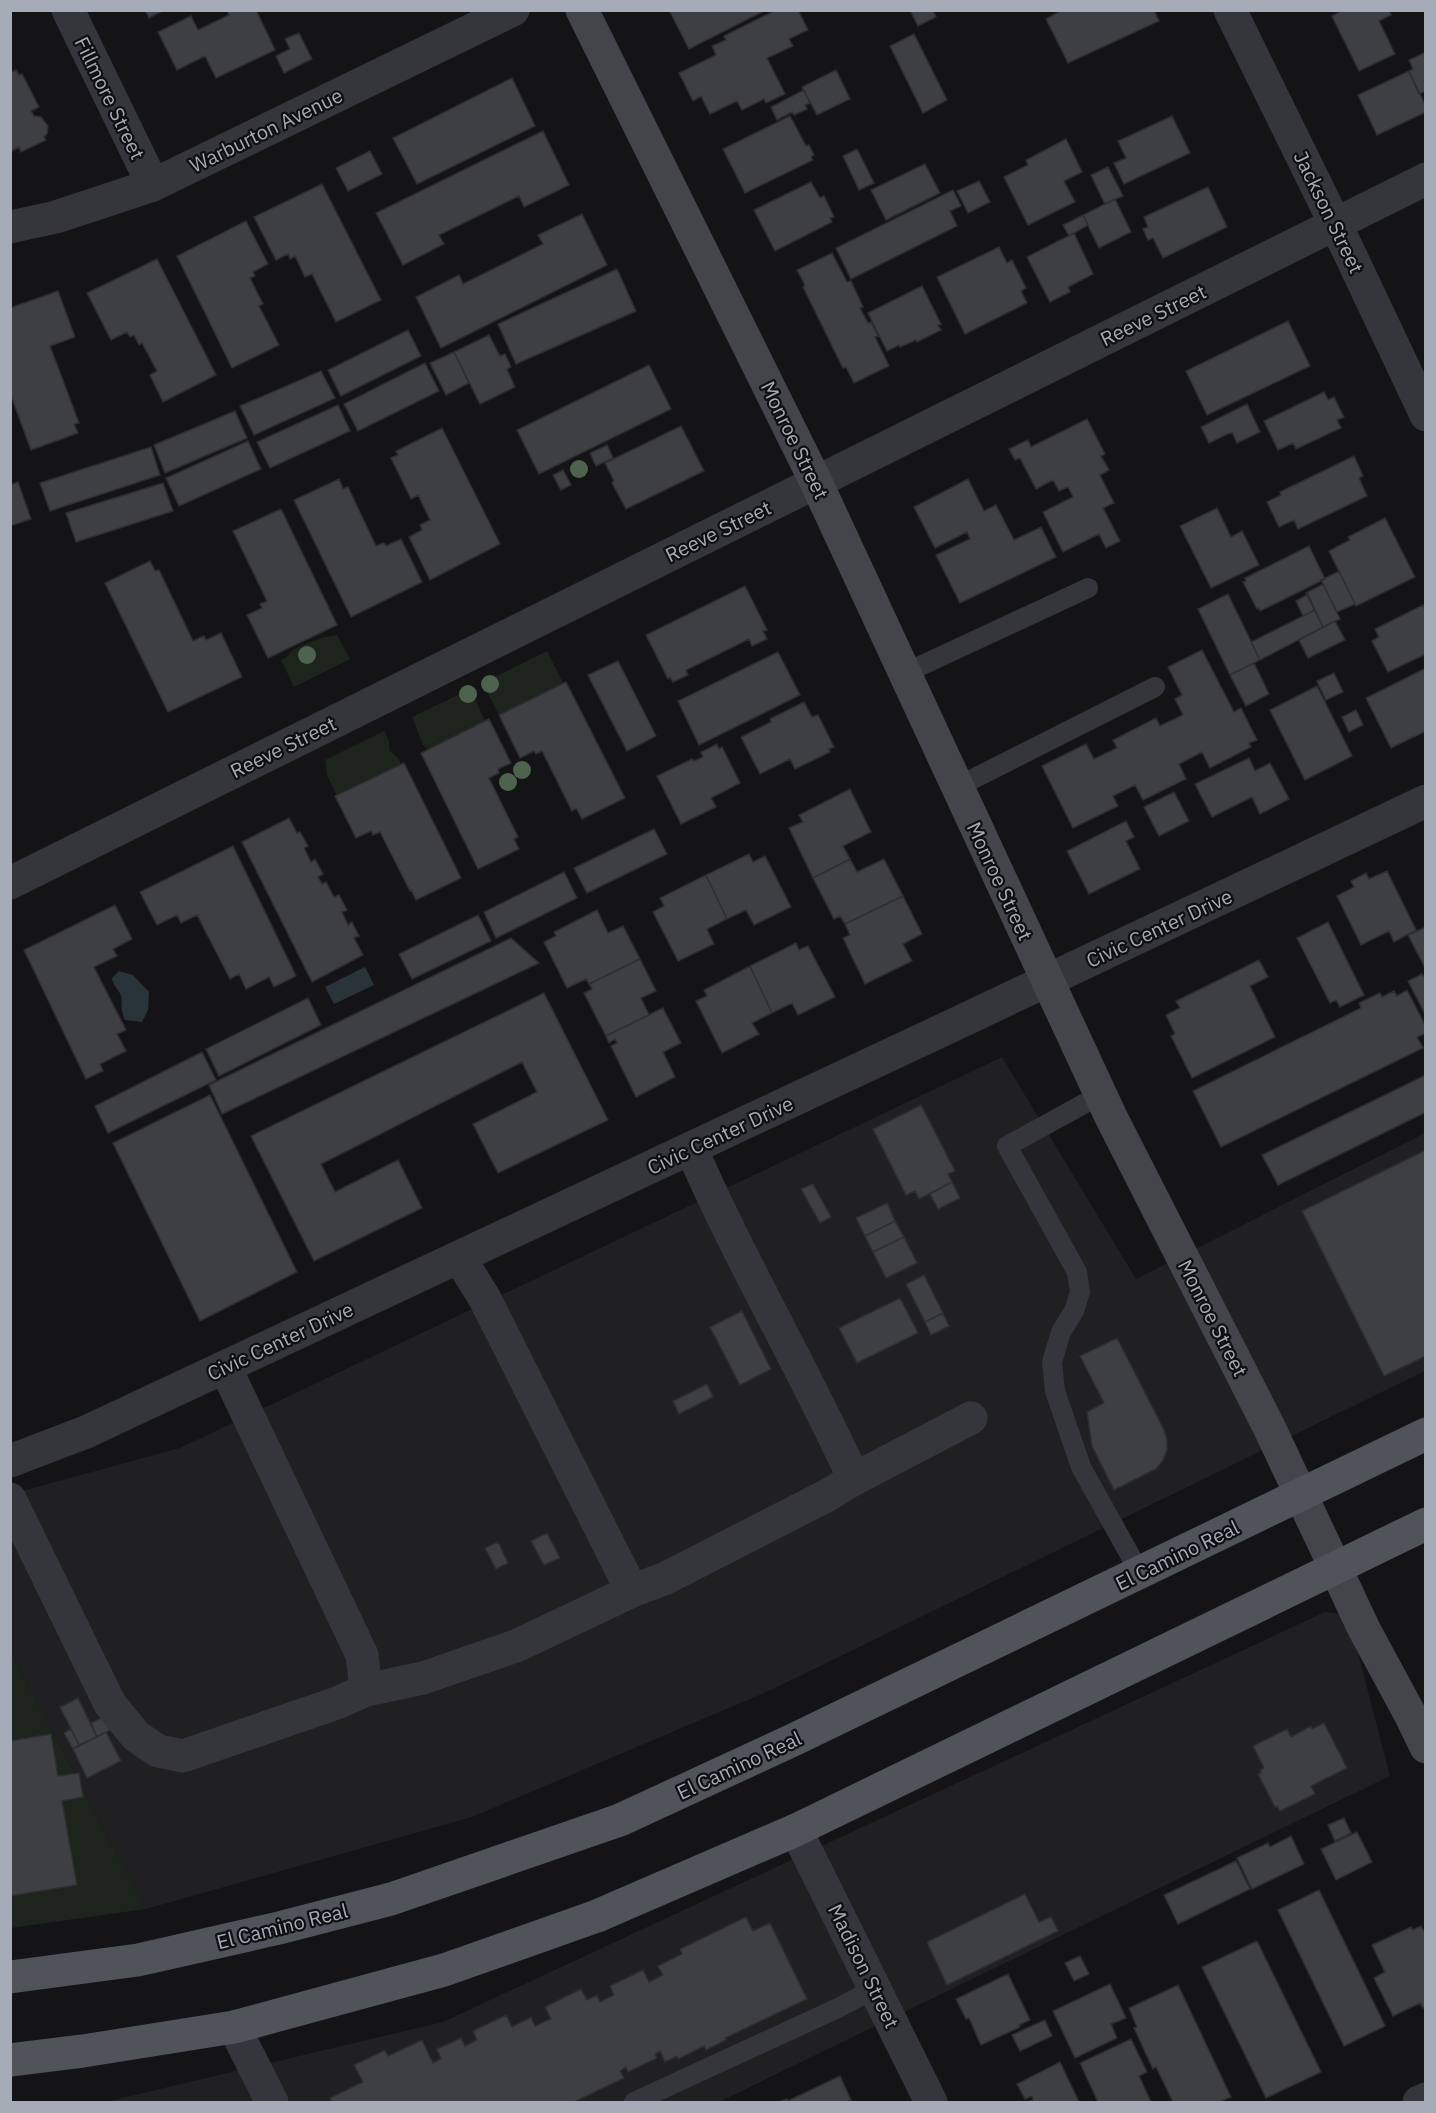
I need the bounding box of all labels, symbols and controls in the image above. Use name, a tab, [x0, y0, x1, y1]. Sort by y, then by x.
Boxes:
street label: Fillmore Street	[69, 32, 151, 164]
street label: Warburton Avenue	[185, 81, 347, 179]
street label: Jackson Street	[1288, 146, 1370, 278]
street label: Reeve Street	[1096, 278, 1210, 352]
street label: Monroe Street	[755, 377, 835, 503]
street label: Reeve Street	[661, 494, 775, 568]
street label: Reeve Street	[226, 710, 340, 784]
street label: Monroe Street	[961, 817, 1039, 945]
street label: Civic Center Drive	[1082, 882, 1236, 974]
street label: Civic Center Drive	[643, 1089, 797, 1181]
street label: Monroe Street	[1172, 1255, 1254, 1381]
street label: Civic Center Drive	[203, 1295, 357, 1387]
street label: El Camino Real	[1111, 1513, 1243, 1597]
street label: El Camino Real	[672, 1724, 806, 1806]
street label: El Camino Real	[214, 1897, 350, 1955]
street label: Madison Street	[822, 1899, 906, 2033]

